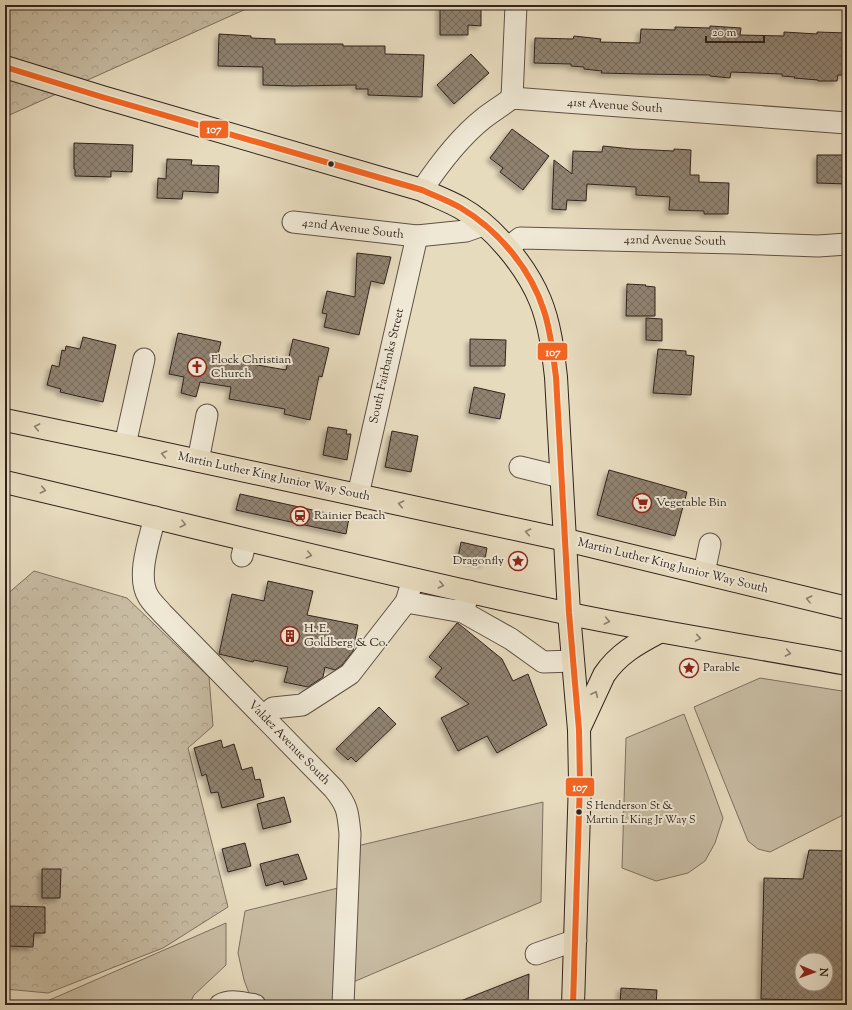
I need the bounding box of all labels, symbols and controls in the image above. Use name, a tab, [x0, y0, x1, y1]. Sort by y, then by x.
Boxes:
scale bar	[706, 18, 764, 44]
text: 20 m	[712, 24, 737, 42]
street label: 41st Avenue South	[567, 94, 663, 118]
line badge: 107	[199, 120, 229, 139]
text: 107	[206, 122, 222, 138]
unlabelled marker	[326, 159, 336, 169]
street label: 42nd Avenue South	[301, 214, 405, 244]
street label: 42nd Avenue South	[624, 231, 726, 251]
street label: South Fairbanks Street	[365, 306, 409, 426]
line badge: 107	[537, 342, 568, 361]
text: 107	[545, 345, 561, 361]
place label: Flock Christian Church	[211, 351, 291, 383]
church icon: Flock Christian Church	[186, 356, 208, 378]
one-way arrow	[34, 423, 40, 431]
street label: Martin Luther King Junior Way South	[176, 448, 372, 506]
one-way arrow	[161, 450, 167, 458]
one-way arrow	[40, 486, 46, 494]
supermarket icon: Vegetable Bin	[631, 492, 653, 514]
place label: Vegetable Bin	[656, 494, 727, 512]
one-way arrow	[397, 501, 404, 509]
station icon: Rainier Beach	[289, 505, 311, 527]
place label: Rainier Beach	[314, 507, 386, 525]
one-way arrow	[179, 519, 186, 528]
one-way arrow	[524, 528, 531, 536]
street label: Martin Luther King Junior Way South	[576, 534, 770, 598]
one-way arrow	[306, 550, 313, 558]
place icon: Dragonfly	[507, 550, 529, 572]
place label: Dragonfly	[453, 552, 504, 570]
one-way arrow	[437, 580, 444, 588]
one-way arrow	[806, 595, 812, 603]
one-way arrow	[604, 617, 610, 625]
place label: H. E. Goldberg & Co.	[304, 620, 388, 652]
building icon: H. E. Goldberg & Co.	[279, 625, 301, 647]
one-way arrow	[695, 633, 701, 642]
one-way arrow	[785, 649, 791, 657]
place icon: Parable	[678, 657, 700, 679]
place label: Parable	[703, 659, 741, 677]
one-way arrow	[590, 691, 598, 699]
street label: Valdez Avenue South	[244, 697, 334, 789]
line badge: 107	[565, 777, 595, 797]
text: 107	[572, 780, 588, 796]
place label: S Henderson St & Martin L King Jr Way S	[586, 798, 696, 828]
marker: S Henderson St & Martin L King Jr Way S	[574, 807, 584, 817]
north arrow	[794, 952, 834, 992]
text: N	[815, 967, 831, 977]

